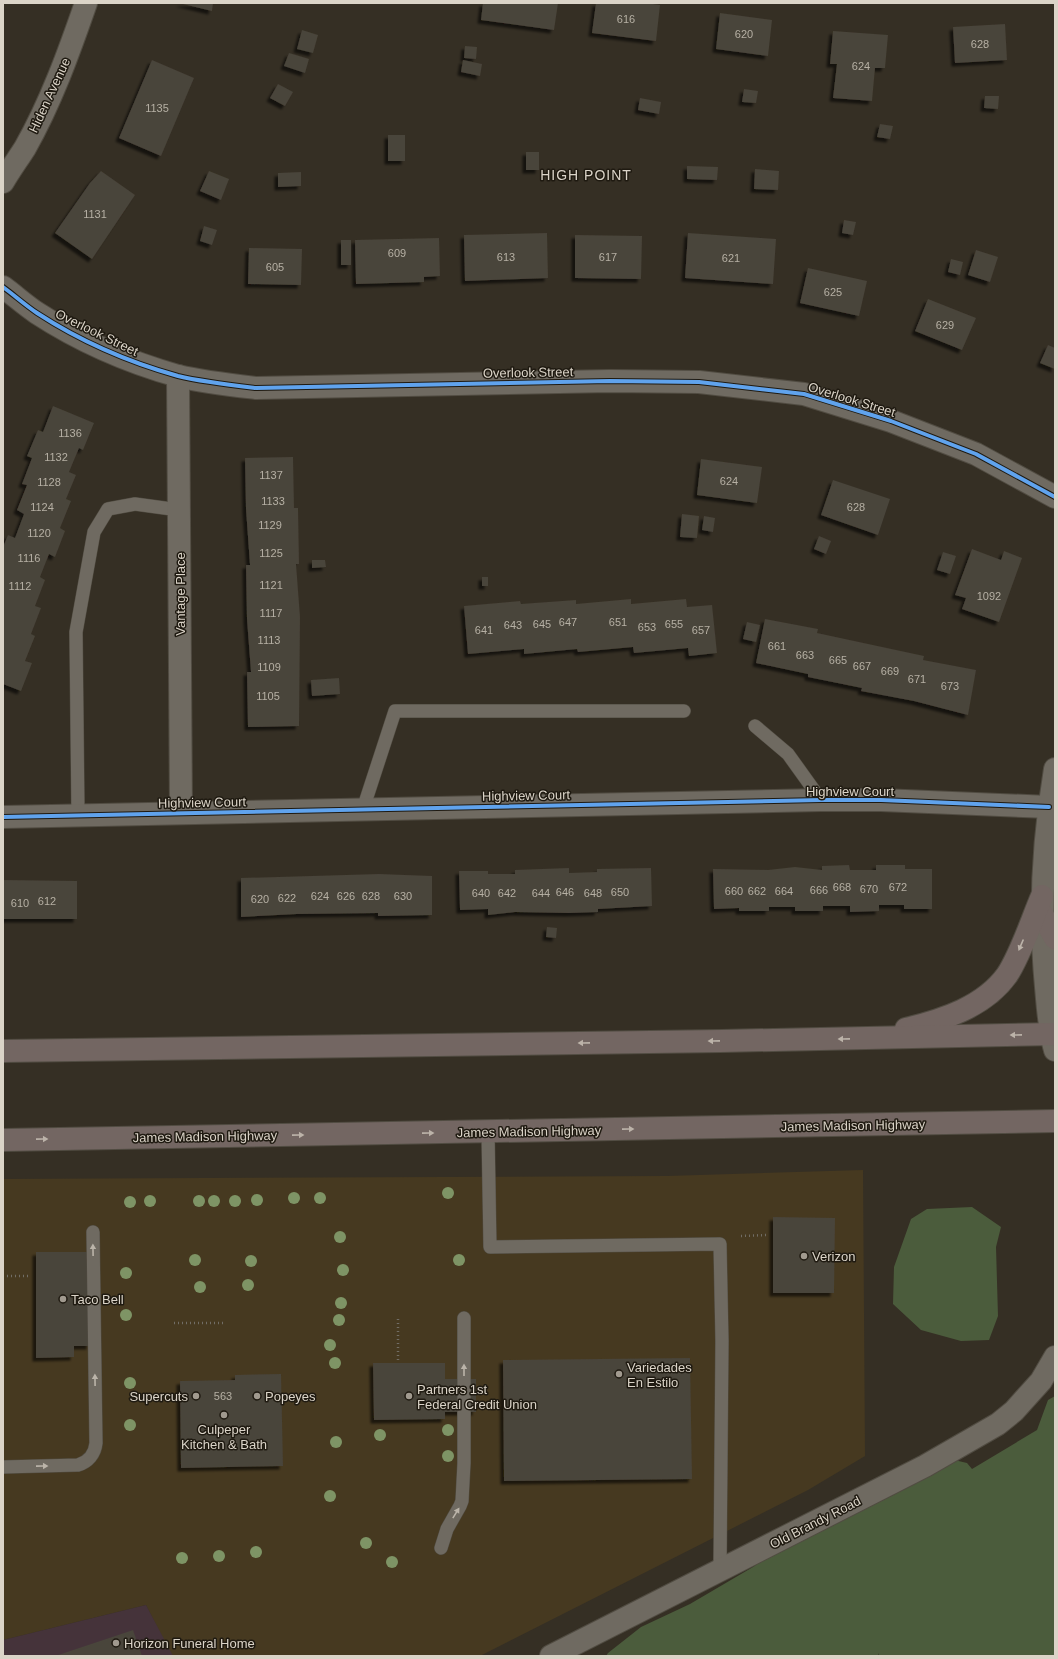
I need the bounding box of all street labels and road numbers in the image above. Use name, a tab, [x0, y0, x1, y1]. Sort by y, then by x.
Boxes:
street label: Hiden Avenue	[26, 55, 73, 135]
street label: Overlook Street	[53, 306, 141, 359]
street label: Overlook Street	[483, 364, 574, 381]
street label: Overlook Street	[806, 379, 898, 420]
street label: Vantage Place	[173, 552, 188, 636]
street label: Highview Court	[806, 784, 894, 799]
street label: Highview Court	[482, 787, 571, 804]
street label: Highview Court	[158, 794, 247, 811]
street label: James Madison Highway	[781, 1117, 926, 1134]
street label: James Madison Highway	[457, 1123, 602, 1140]
street label: James Madison Highway	[133, 1128, 278, 1145]
street label: Old Brandy Road	[767, 1493, 863, 1552]

